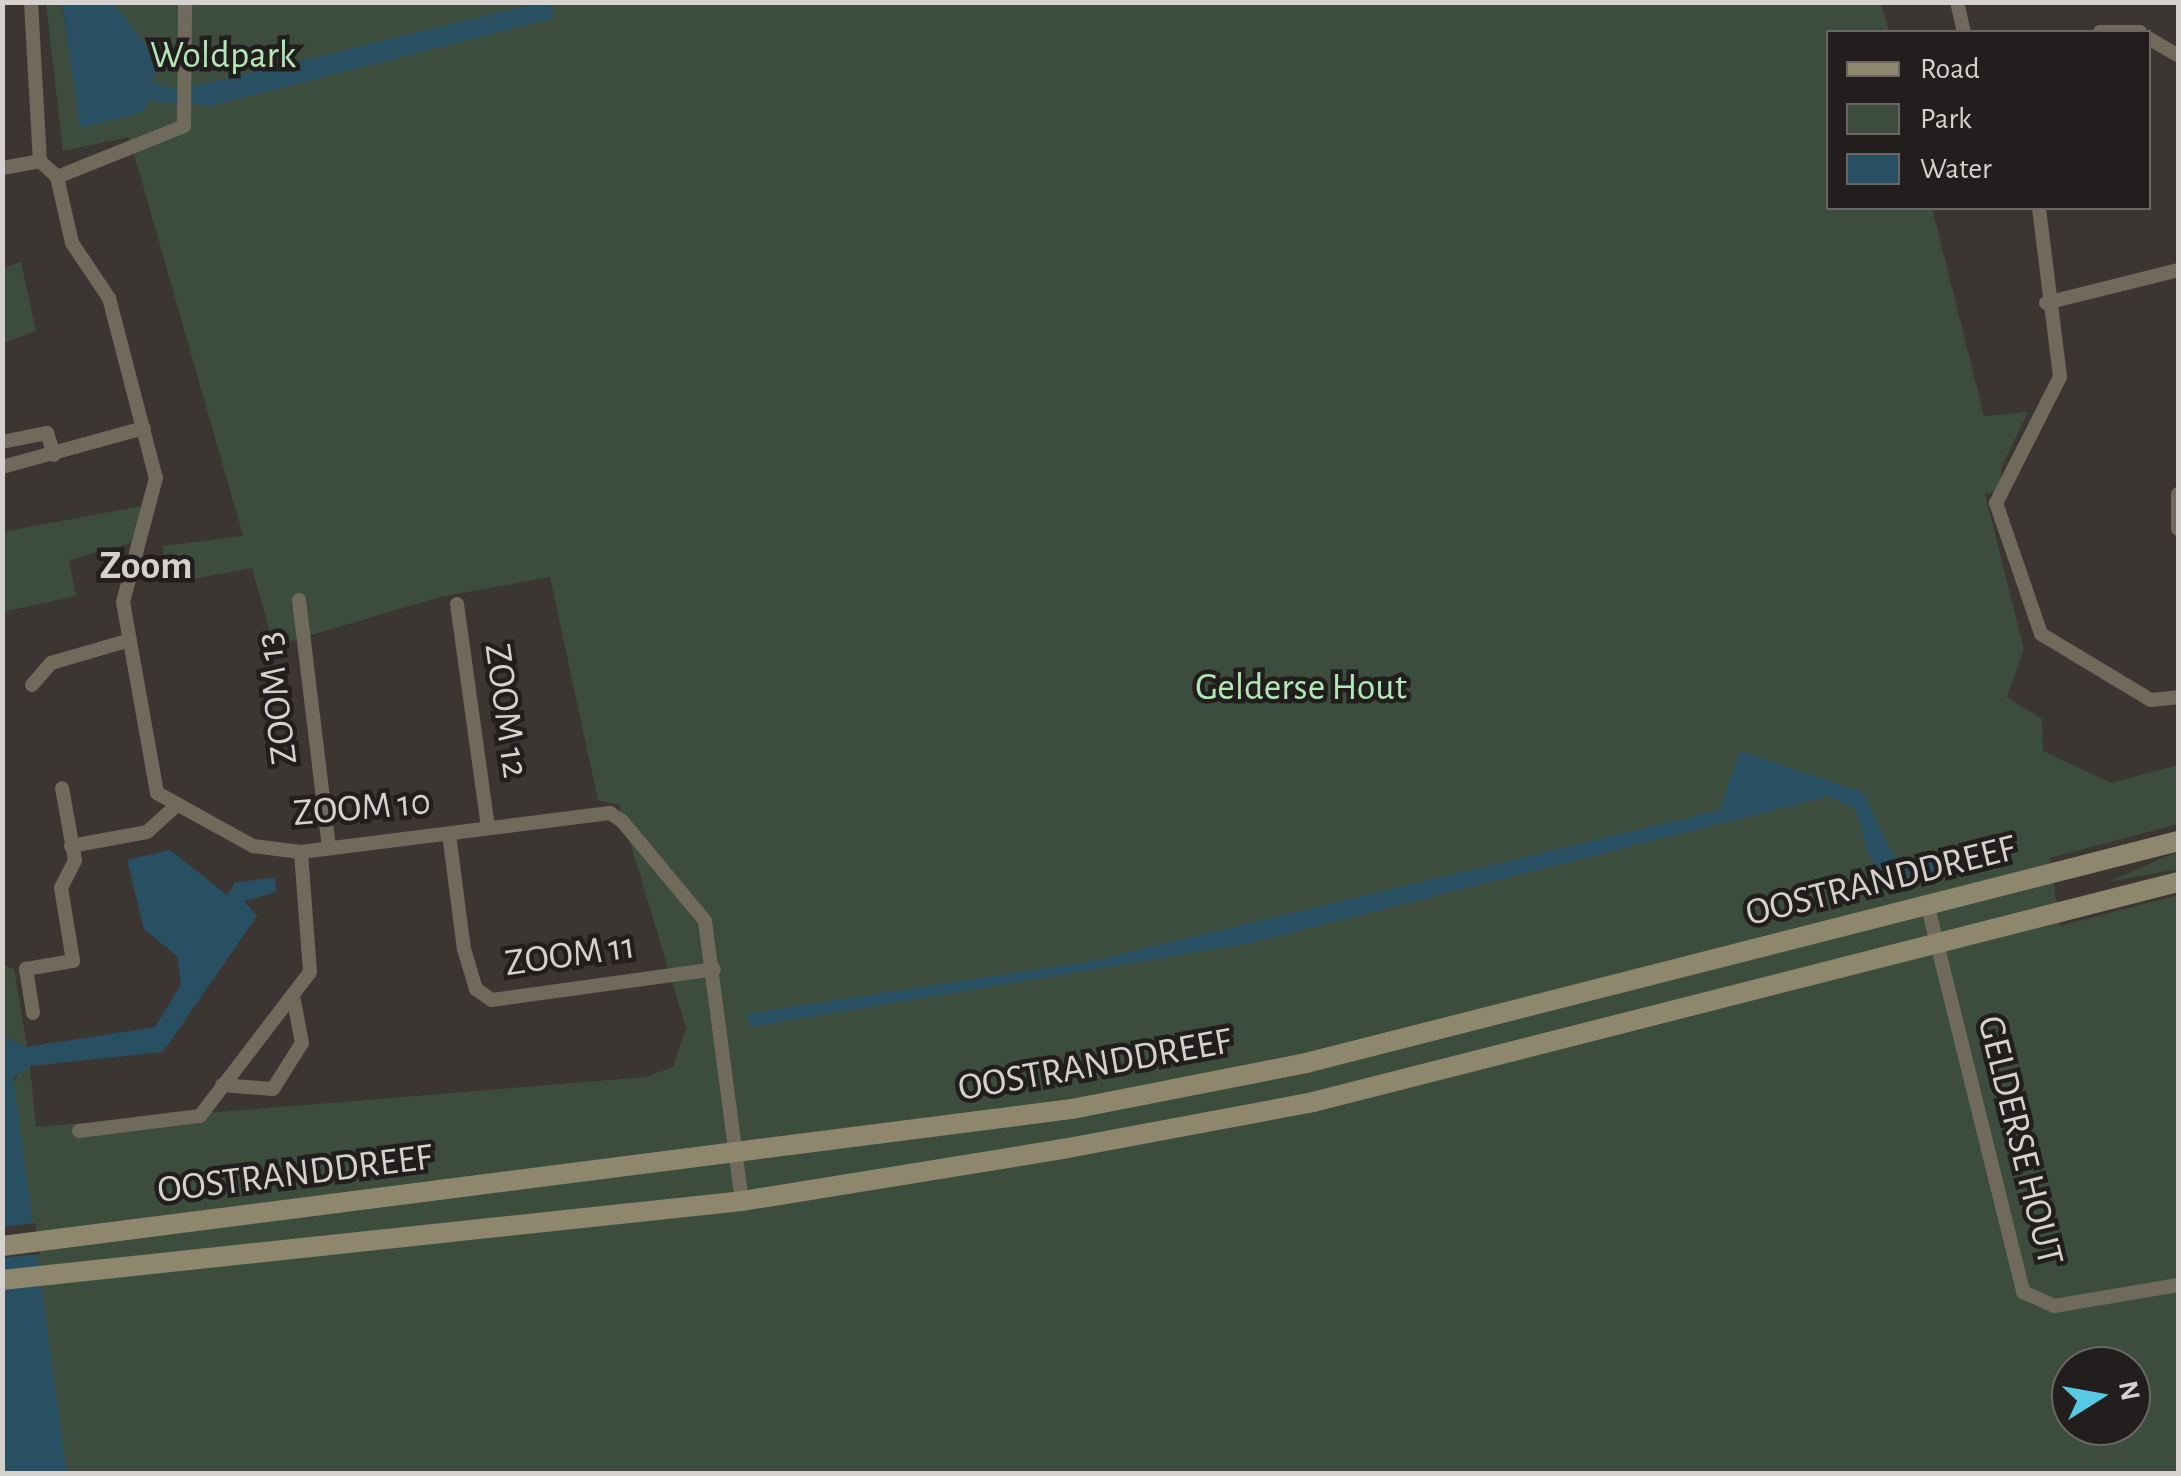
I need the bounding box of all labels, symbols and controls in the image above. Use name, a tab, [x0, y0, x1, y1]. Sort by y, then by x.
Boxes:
legend	[1826, 30, 2151, 210]
park label: Woldpark	[150, 34, 296, 80]
text: Road	[1920, 54, 1980, 84]
text: Park	[1920, 104, 1972, 134]
text: Water	[1920, 154, 1992, 184]
district label: Zoom	[100, 542, 192, 590]
street label: ZOOM 13	[247, 629, 309, 767]
street label: ZOOM 12	[473, 641, 537, 781]
park label: Gelderse Hout	[1195, 666, 1407, 712]
street label: ZOOM 10	[291, 780, 433, 838]
street label: OOSTRANDDREEF	[1741, 826, 2021, 938]
street label: ZOOM 11	[502, 924, 638, 988]
street label: GELDERSE HOUT	[1966, 1012, 2072, 1270]
street label: OOSTRANDDREEF	[955, 1020, 1235, 1112]
street label: OOSTRANDDREEF	[155, 1136, 435, 1214]
north arrow	[2051, 1346, 2151, 1446]
text: N	[2113, 1378, 2144, 1403]

